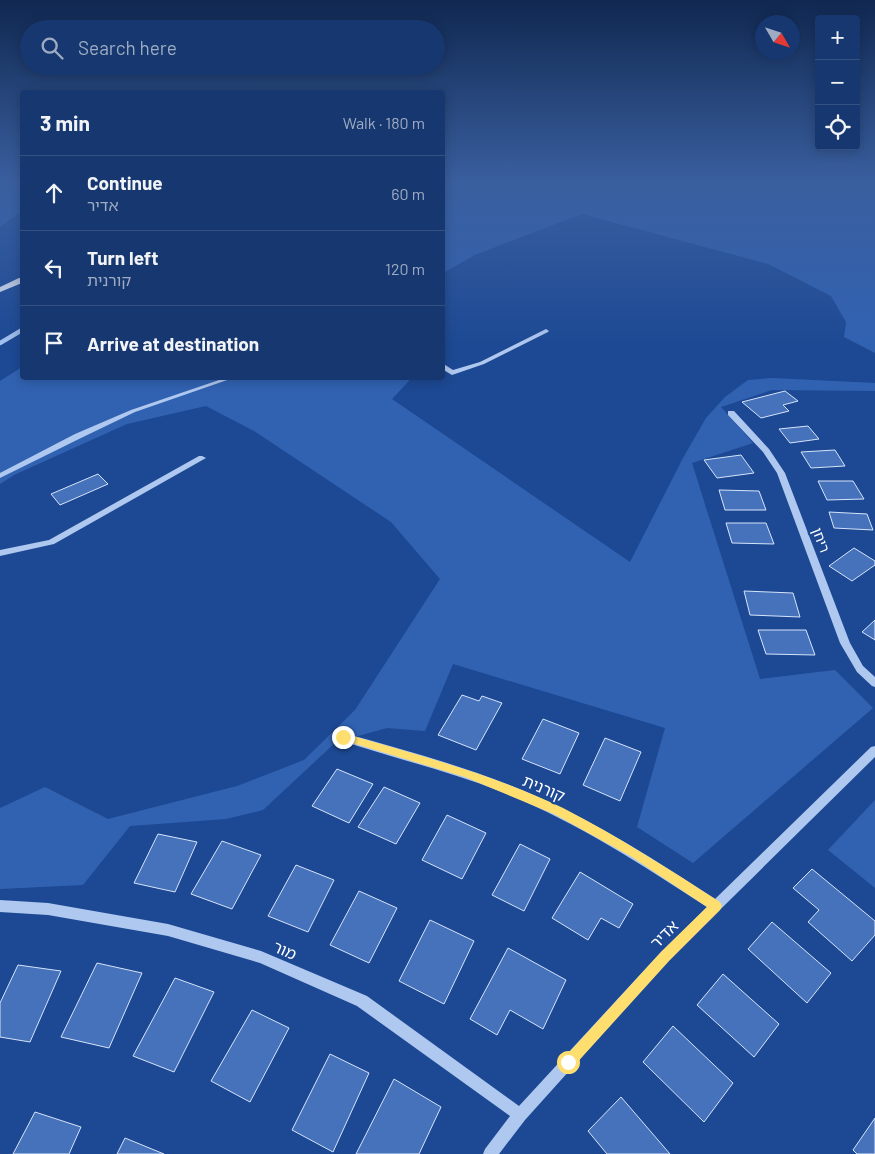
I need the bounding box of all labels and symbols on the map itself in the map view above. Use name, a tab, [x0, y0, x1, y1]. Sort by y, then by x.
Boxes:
north arrow	[755, 15, 800, 60]
street label: ריחן	[809, 525, 834, 555]
route end	[332, 726, 355, 749]
street label: קורנית	[520, 770, 568, 805]
street label: אדיר	[646, 916, 682, 952]
street label: מור	[271, 936, 300, 963]
route start	[557, 1051, 580, 1074]

